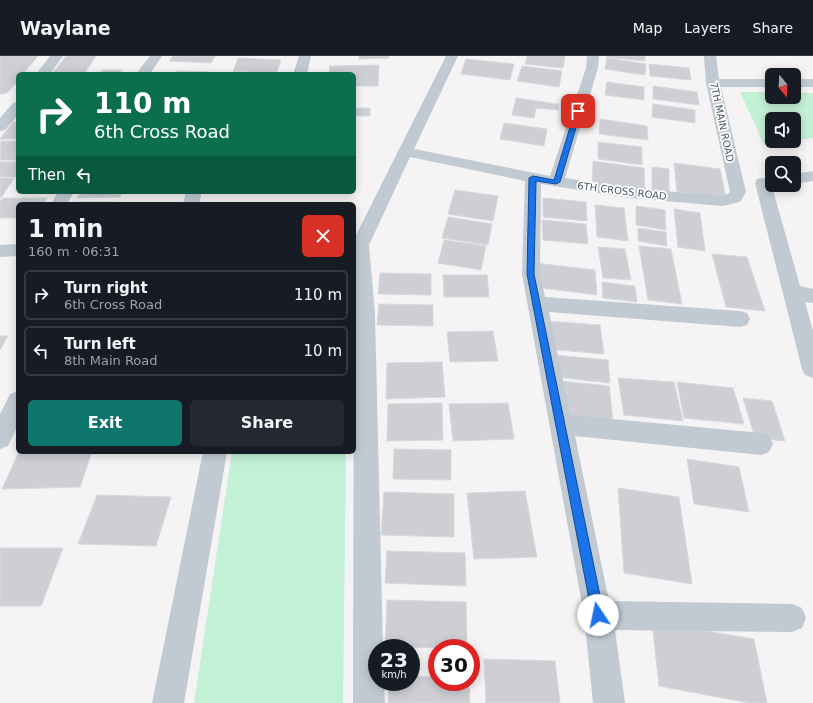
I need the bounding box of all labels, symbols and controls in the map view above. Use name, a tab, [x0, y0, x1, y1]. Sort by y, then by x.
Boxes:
text: Waylane	[20, 17, 111, 39]
text: Map	[633, 20, 662, 36]
text: Layers	[684, 20, 731, 36]
text: Share	[753, 20, 793, 36]
north arrow	[765, 68, 801, 104]
map controls	[765, 68, 801, 192]
street label: 7TH MAIN ROAD	[708, 81, 736, 163]
text: 110 m	[94, 87, 191, 120]
icon: right	[28, 88, 80, 140]
pin	[561, 94, 595, 128]
icon: arrive	[567, 100, 589, 122]
button: sound	[765, 112, 801, 148]
text: 6th Cross Road	[94, 121, 230, 142]
button: search	[765, 156, 801, 192]
icon: left	[73, 164, 95, 186]
text: Then	[28, 166, 65, 184]
street label: 6TH CROSS ROAD	[577, 180, 668, 202]
text: 1 min	[28, 215, 103, 243]
button: close	[302, 215, 344, 257]
text: 160 m · 06:31	[28, 244, 119, 259]
text: Turn right	[64, 279, 148, 297]
icon: right	[30, 284, 52, 306]
text: 110 m	[294, 286, 342, 304]
text: 6th Cross Road	[64, 297, 162, 312]
text: Turn left	[64, 335, 136, 353]
icon: left	[30, 340, 52, 362]
text: 10 m	[304, 342, 342, 360]
text: 8th Main Road	[64, 353, 158, 368]
button: Exit	[28, 400, 182, 446]
button: Share	[190, 400, 344, 446]
position arrow	[577, 594, 619, 636]
speed limit sign: 30	[428, 639, 480, 691]
text: 23	[380, 648, 408, 672]
text: km/h	[381, 669, 407, 680]

